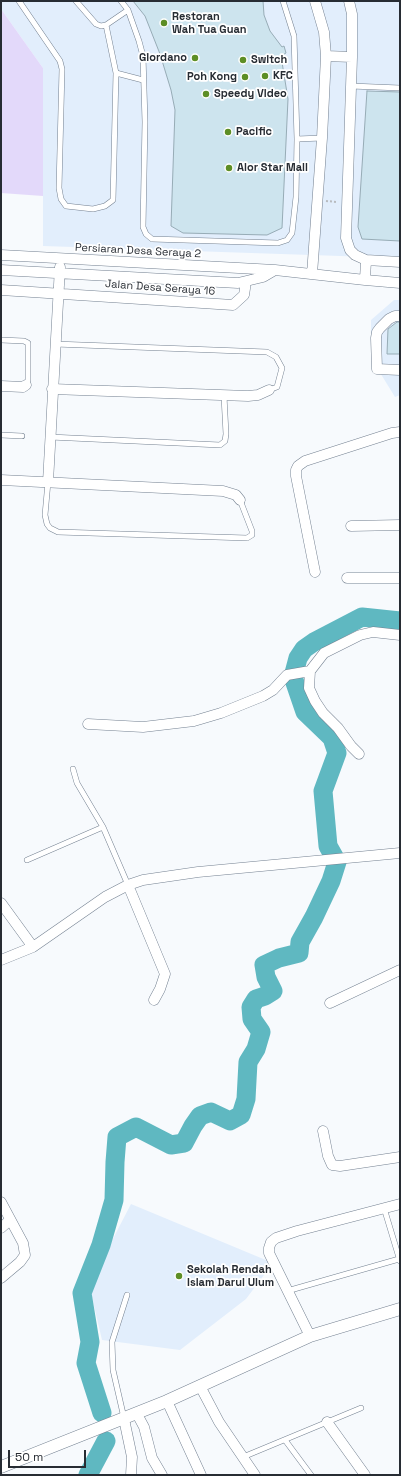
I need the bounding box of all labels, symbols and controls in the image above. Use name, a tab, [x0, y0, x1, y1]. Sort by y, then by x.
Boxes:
place label: Restoran Wah Tua Guan	[172, 10, 247, 36]
marker: Restoran Wah Tua Guan	[159, 18, 169, 28]
place label: Giordano	[139, 51, 187, 65]
marker: Giordano	[190, 53, 200, 63]
place label: Switch	[251, 53, 287, 67]
marker: Switch	[238, 55, 248, 65]
place label: KFC	[273, 69, 293, 83]
place label: Poh Kong	[187, 70, 237, 84]
marker: KFC	[260, 71, 270, 81]
marker: Poh Kong	[240, 72, 250, 82]
place label: Speedy Video	[214, 87, 287, 101]
marker: Speedy Video	[201, 89, 211, 99]
place label: Pacific	[236, 125, 272, 139]
marker: Pacific	[223, 127, 233, 137]
place label: Alor Star Mall	[237, 161, 308, 175]
marker: Alor Star Mall	[224, 163, 234, 173]
street label: Persiaran Desa Seraya 2	[75, 241, 201, 261]
street label: Jalan Desa Seraya 16	[104, 278, 216, 298]
place label: Sekolah Rendah Islam Darul Ulum	[187, 1263, 274, 1289]
marker: Sekolah Rendah Islam Darul Ulum	[174, 1271, 184, 1281]
scale bar	[10, 1442, 88, 1468]
text: 50 m	[15, 1449, 43, 1465]

